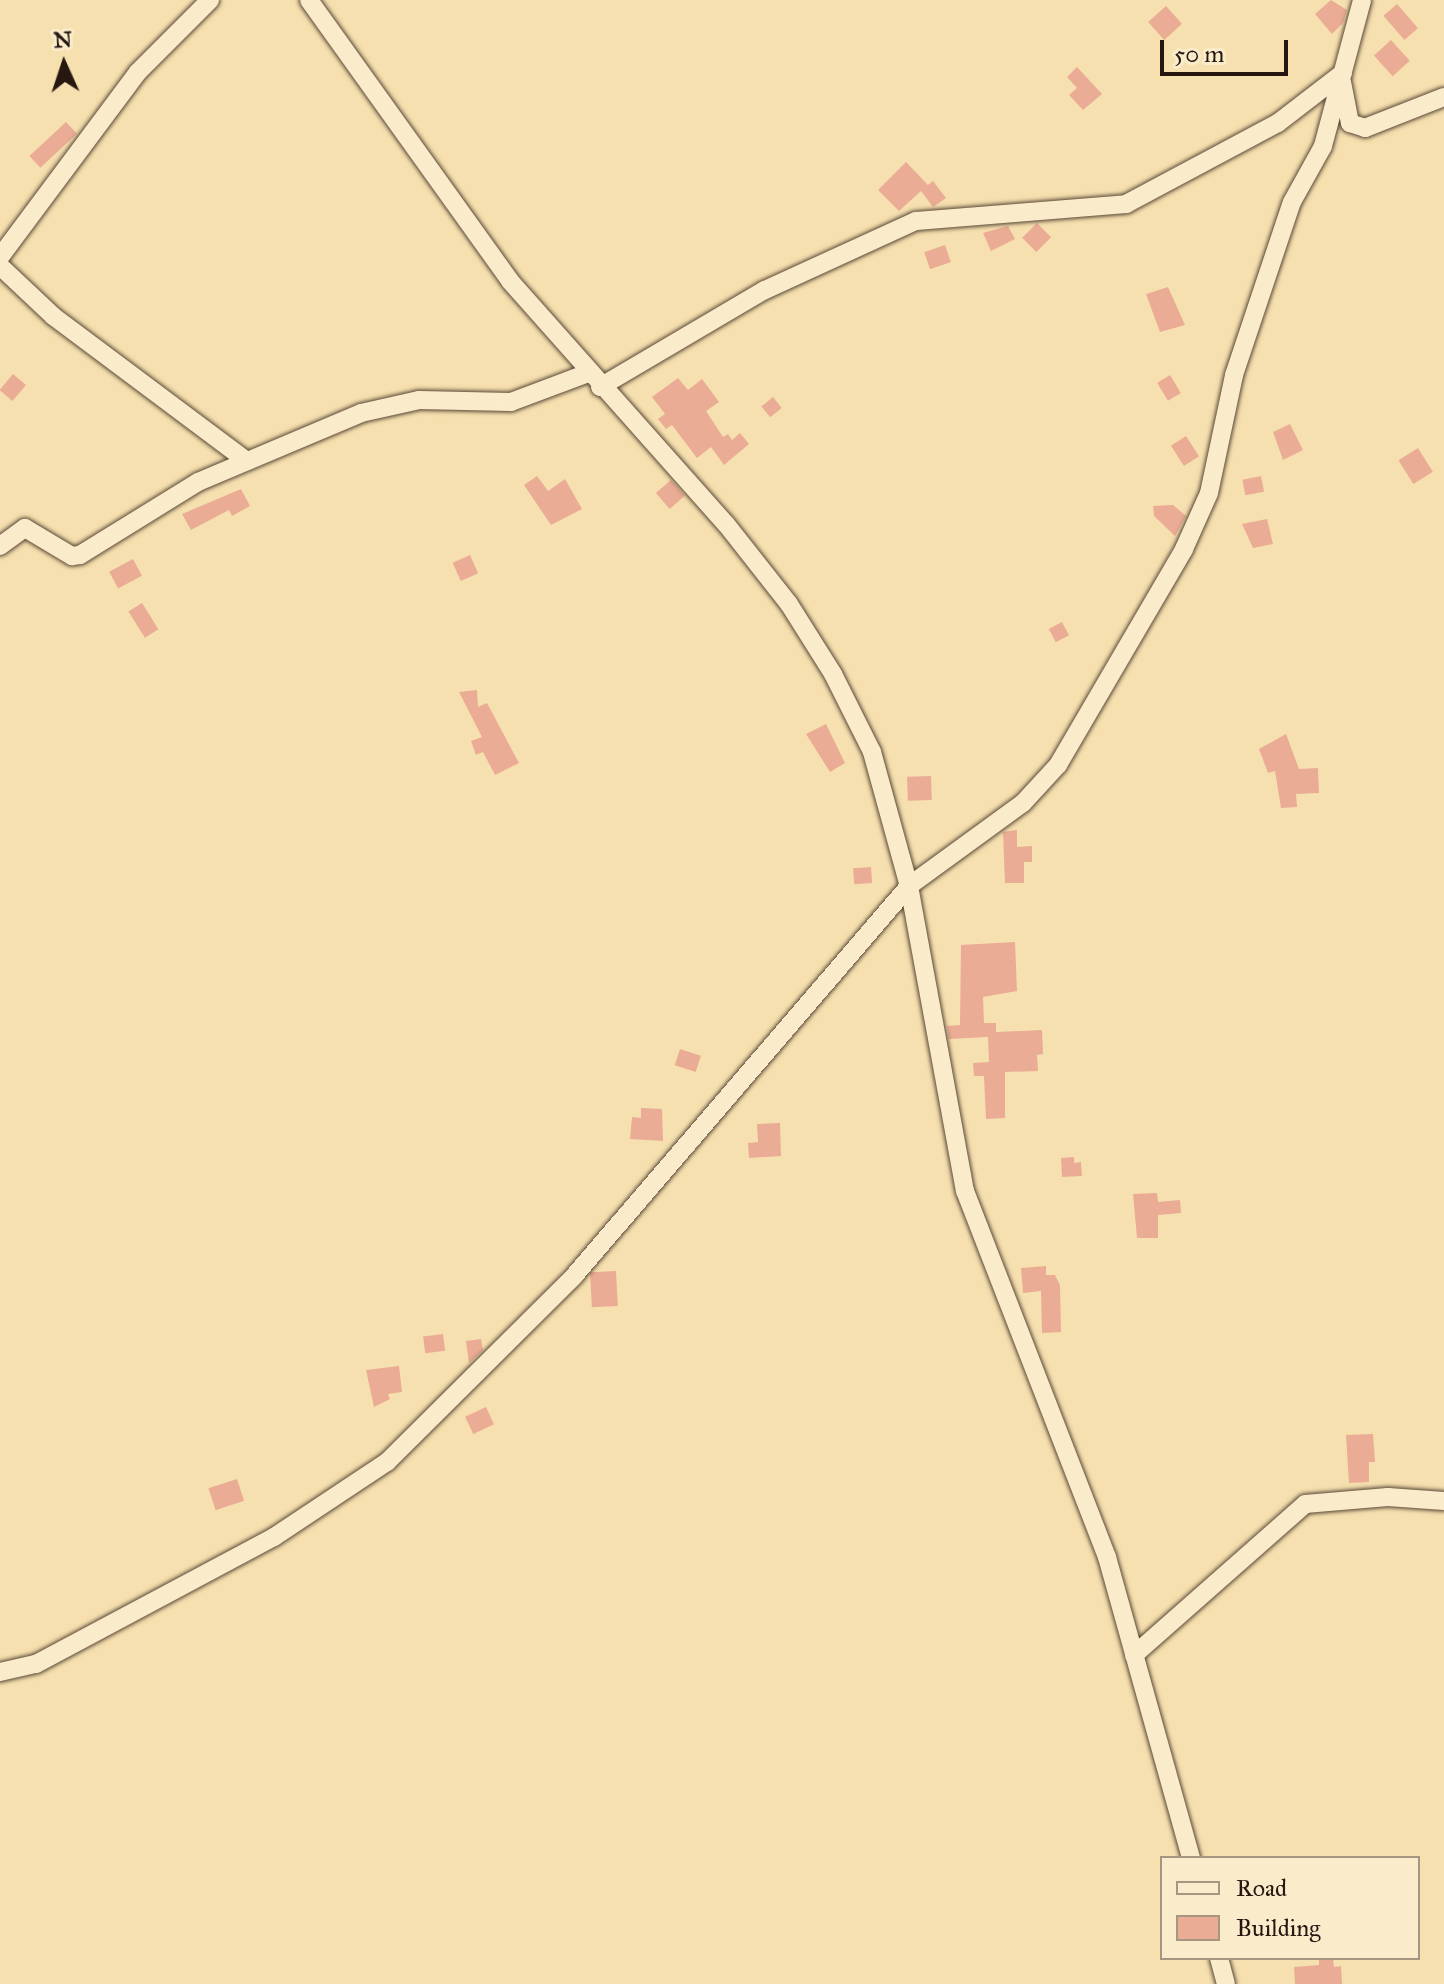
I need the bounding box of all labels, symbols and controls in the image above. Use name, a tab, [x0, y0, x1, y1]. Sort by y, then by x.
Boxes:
north arrow	[24, 24, 104, 104]
scale bar	[1164, 24, 1292, 74]
text: N	[53, 26, 73, 54]
text: 50 m	[1174, 39, 1224, 69]
legend	[1160, 1856, 1420, 1960]
text: Road	[1236, 1873, 1287, 1903]
text: Building	[1236, 1913, 1321, 1943]

